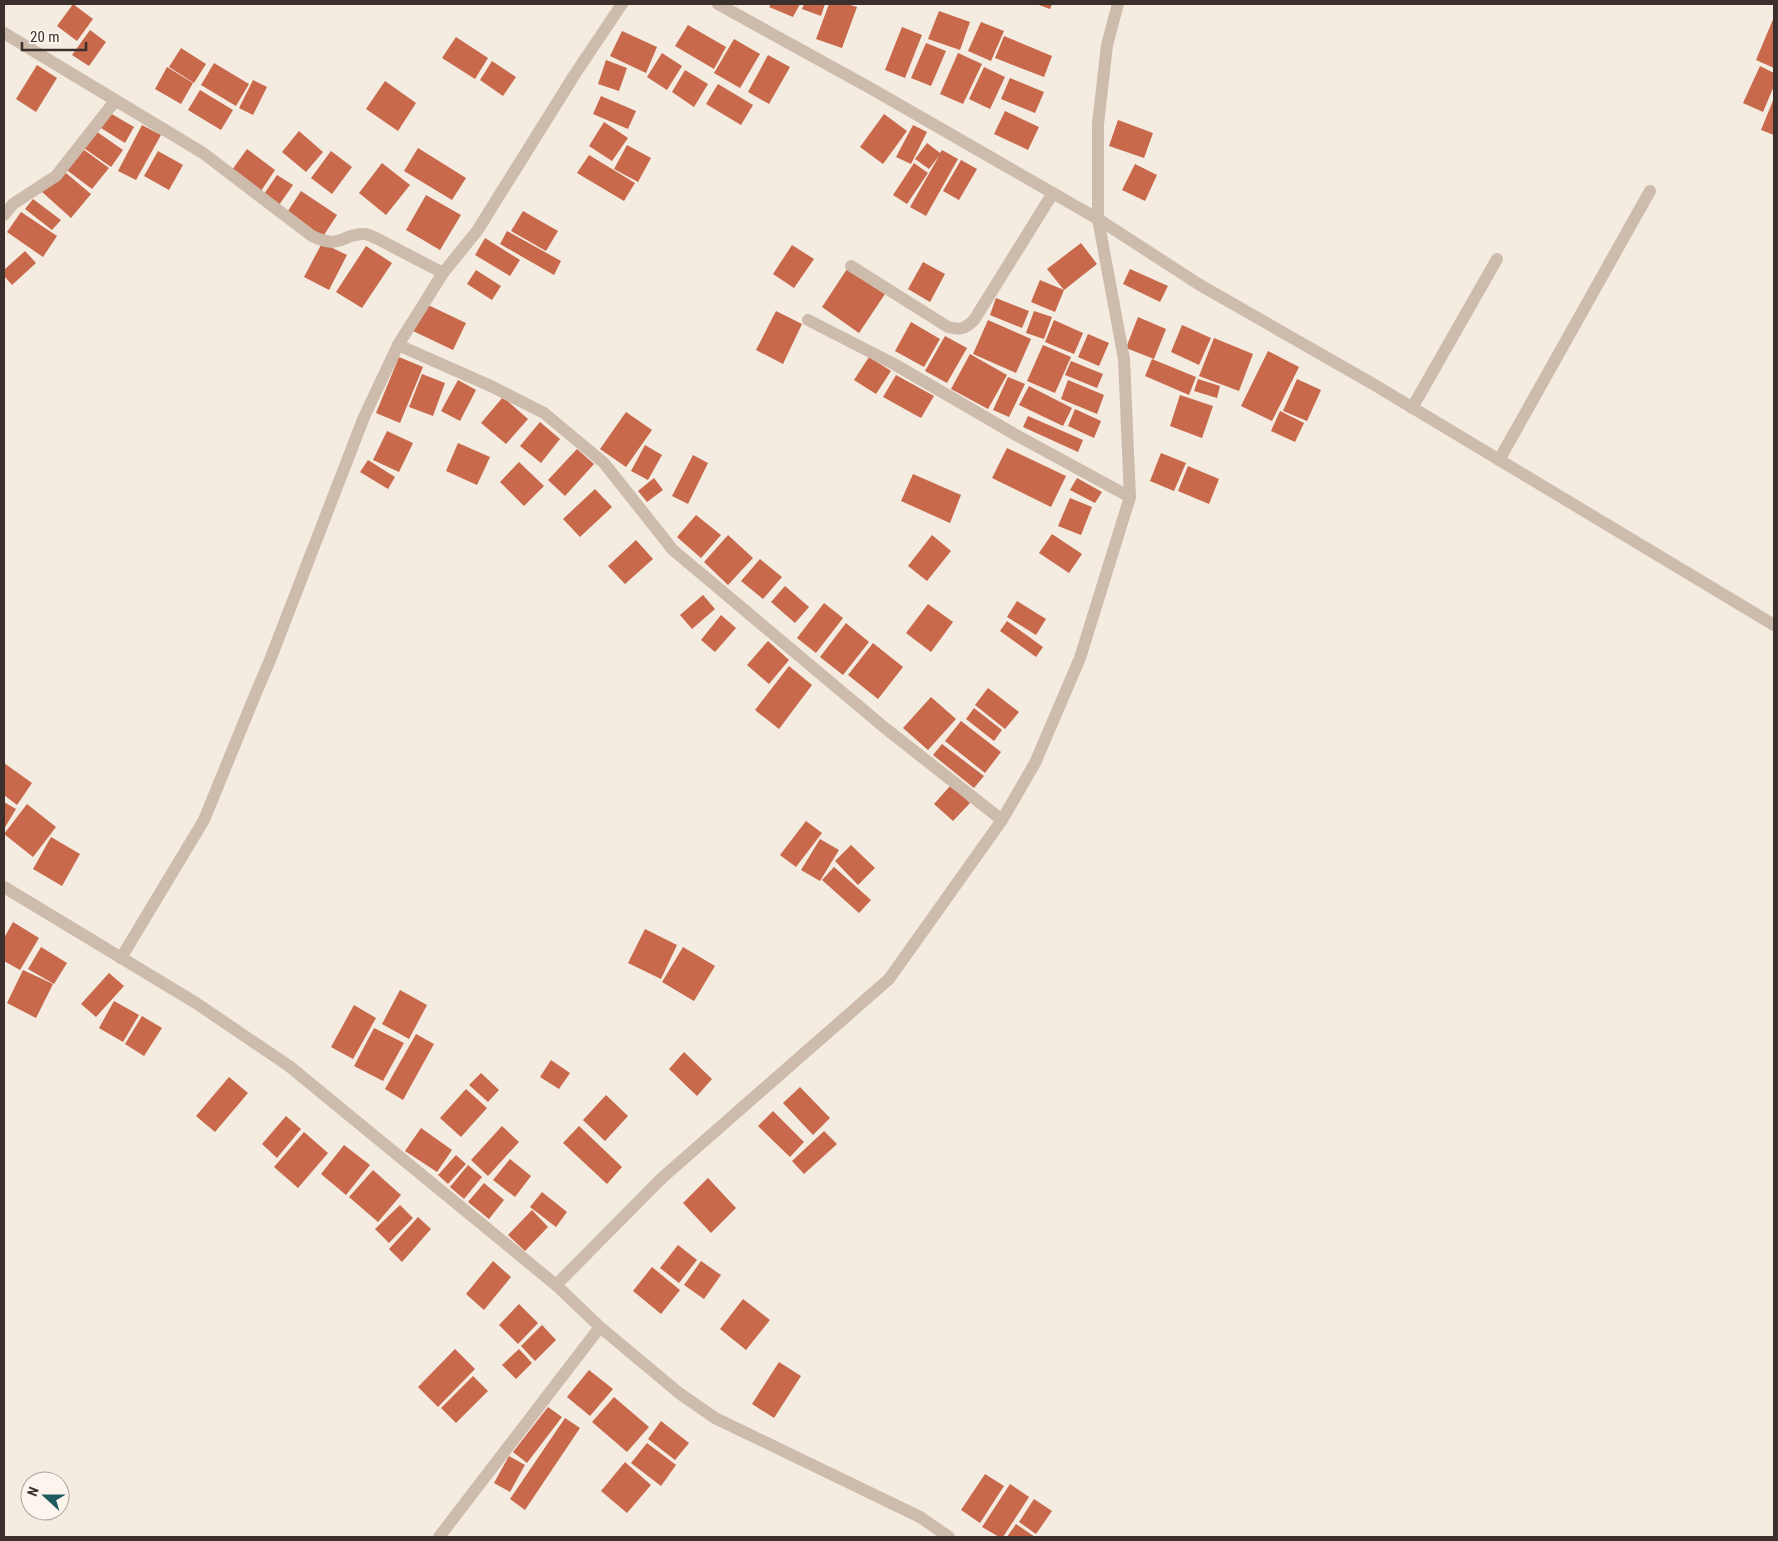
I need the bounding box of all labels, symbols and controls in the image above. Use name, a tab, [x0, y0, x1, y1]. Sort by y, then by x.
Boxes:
scale bar	[22, 20, 86, 52]
text: 20 m	[30, 28, 60, 46]
north arrow	[20, 1471, 70, 1521]
text: N	[24, 1484, 42, 1498]

